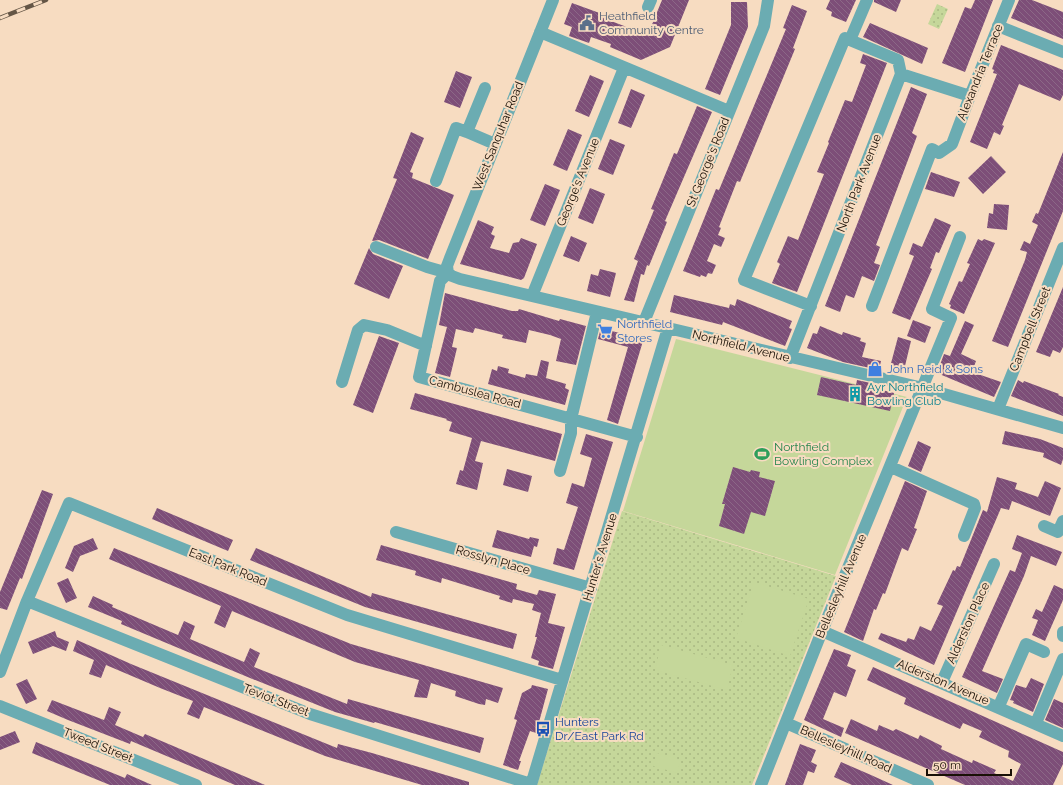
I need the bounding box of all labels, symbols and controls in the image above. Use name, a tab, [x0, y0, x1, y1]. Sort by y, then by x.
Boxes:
place label: Heathfield Community Centre	[599, 9, 704, 37]
public building icon: Heathfield Community Centre	[578, 14, 596, 32]
street label: Alexandria Terrace	[954, 22, 1006, 122]
street label: West Sanquhar Road	[470, 79, 526, 193]
street label: St George's Road	[684, 115, 732, 209]
street label: North Park Avenue	[834, 132, 884, 234]
street label: George's Avenue	[554, 136, 602, 228]
street label: Campbell Street	[1007, 285, 1053, 373]
place label: Northfield Stores	[617, 317, 672, 345]
supermarket icon: Northfield Stores	[596, 322, 614, 340]
street label: Northfield Avenue	[691, 327, 791, 365]
shop icon: John Reid & Sons	[866, 360, 884, 378]
place label: John Reid & Sons	[887, 362, 983, 376]
street label: Cambuslea Road	[427, 373, 523, 411]
place label: Ayr Northfield Bowling Club	[867, 380, 943, 408]
building icon: Ayr Northfield Bowling Club	[846, 385, 864, 403]
place label: Northfield Bowling Complex	[774, 440, 872, 468]
sports icon: Northfield Bowling Complex	[753, 445, 771, 463]
street label: Hunter's Avenue	[580, 511, 620, 603]
street label: Bellesleyhill Avenue	[813, 532, 869, 640]
street label: Rosslyn Place	[454, 543, 532, 577]
street label: East Park Road	[187, 545, 269, 589]
street label: Alderston Place	[944, 580, 992, 666]
street label: Alderston Avenue	[895, 656, 991, 708]
street label: Teviot Street	[241, 681, 311, 719]
place label: Hunters Dr/East Park Rd	[555, 715, 644, 743]
bus stop icon: Hunters Dr/East Park Rd	[534, 720, 552, 738]
street label: Bellesleyhill Road	[798, 723, 894, 775]
street label: Tweed Street	[61, 725, 135, 765]
scale bar	[927, 751, 1011, 777]
text: 50 m	[933, 758, 961, 772]

